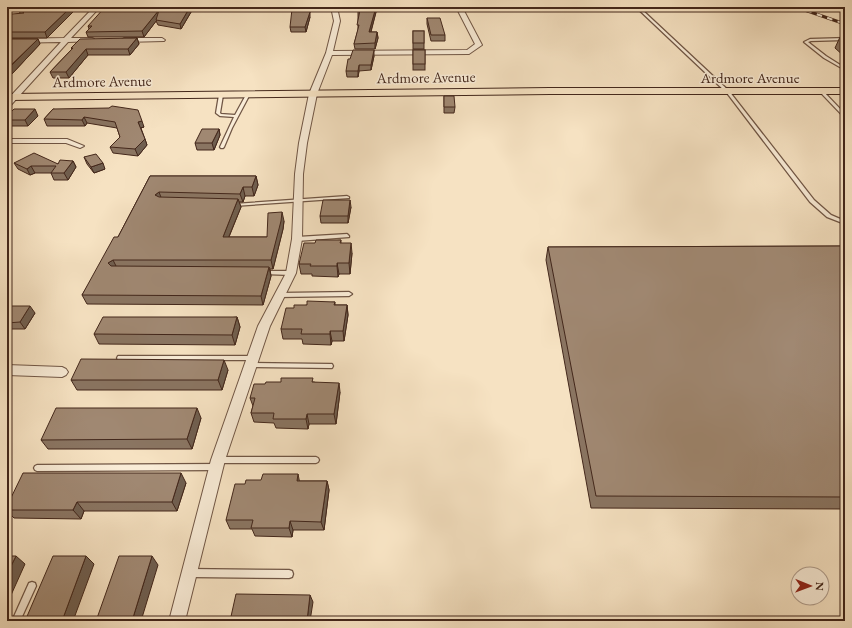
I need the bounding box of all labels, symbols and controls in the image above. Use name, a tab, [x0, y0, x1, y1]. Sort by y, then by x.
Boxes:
street label: Ardmore Avenue	[375, 67, 476, 87]
street label: Ardmore Avenue	[700, 68, 800, 87]
street label: Ardmore Avenue	[51, 71, 152, 91]
north arrow	[790, 566, 830, 606]
text: N	[813, 582, 827, 591]

